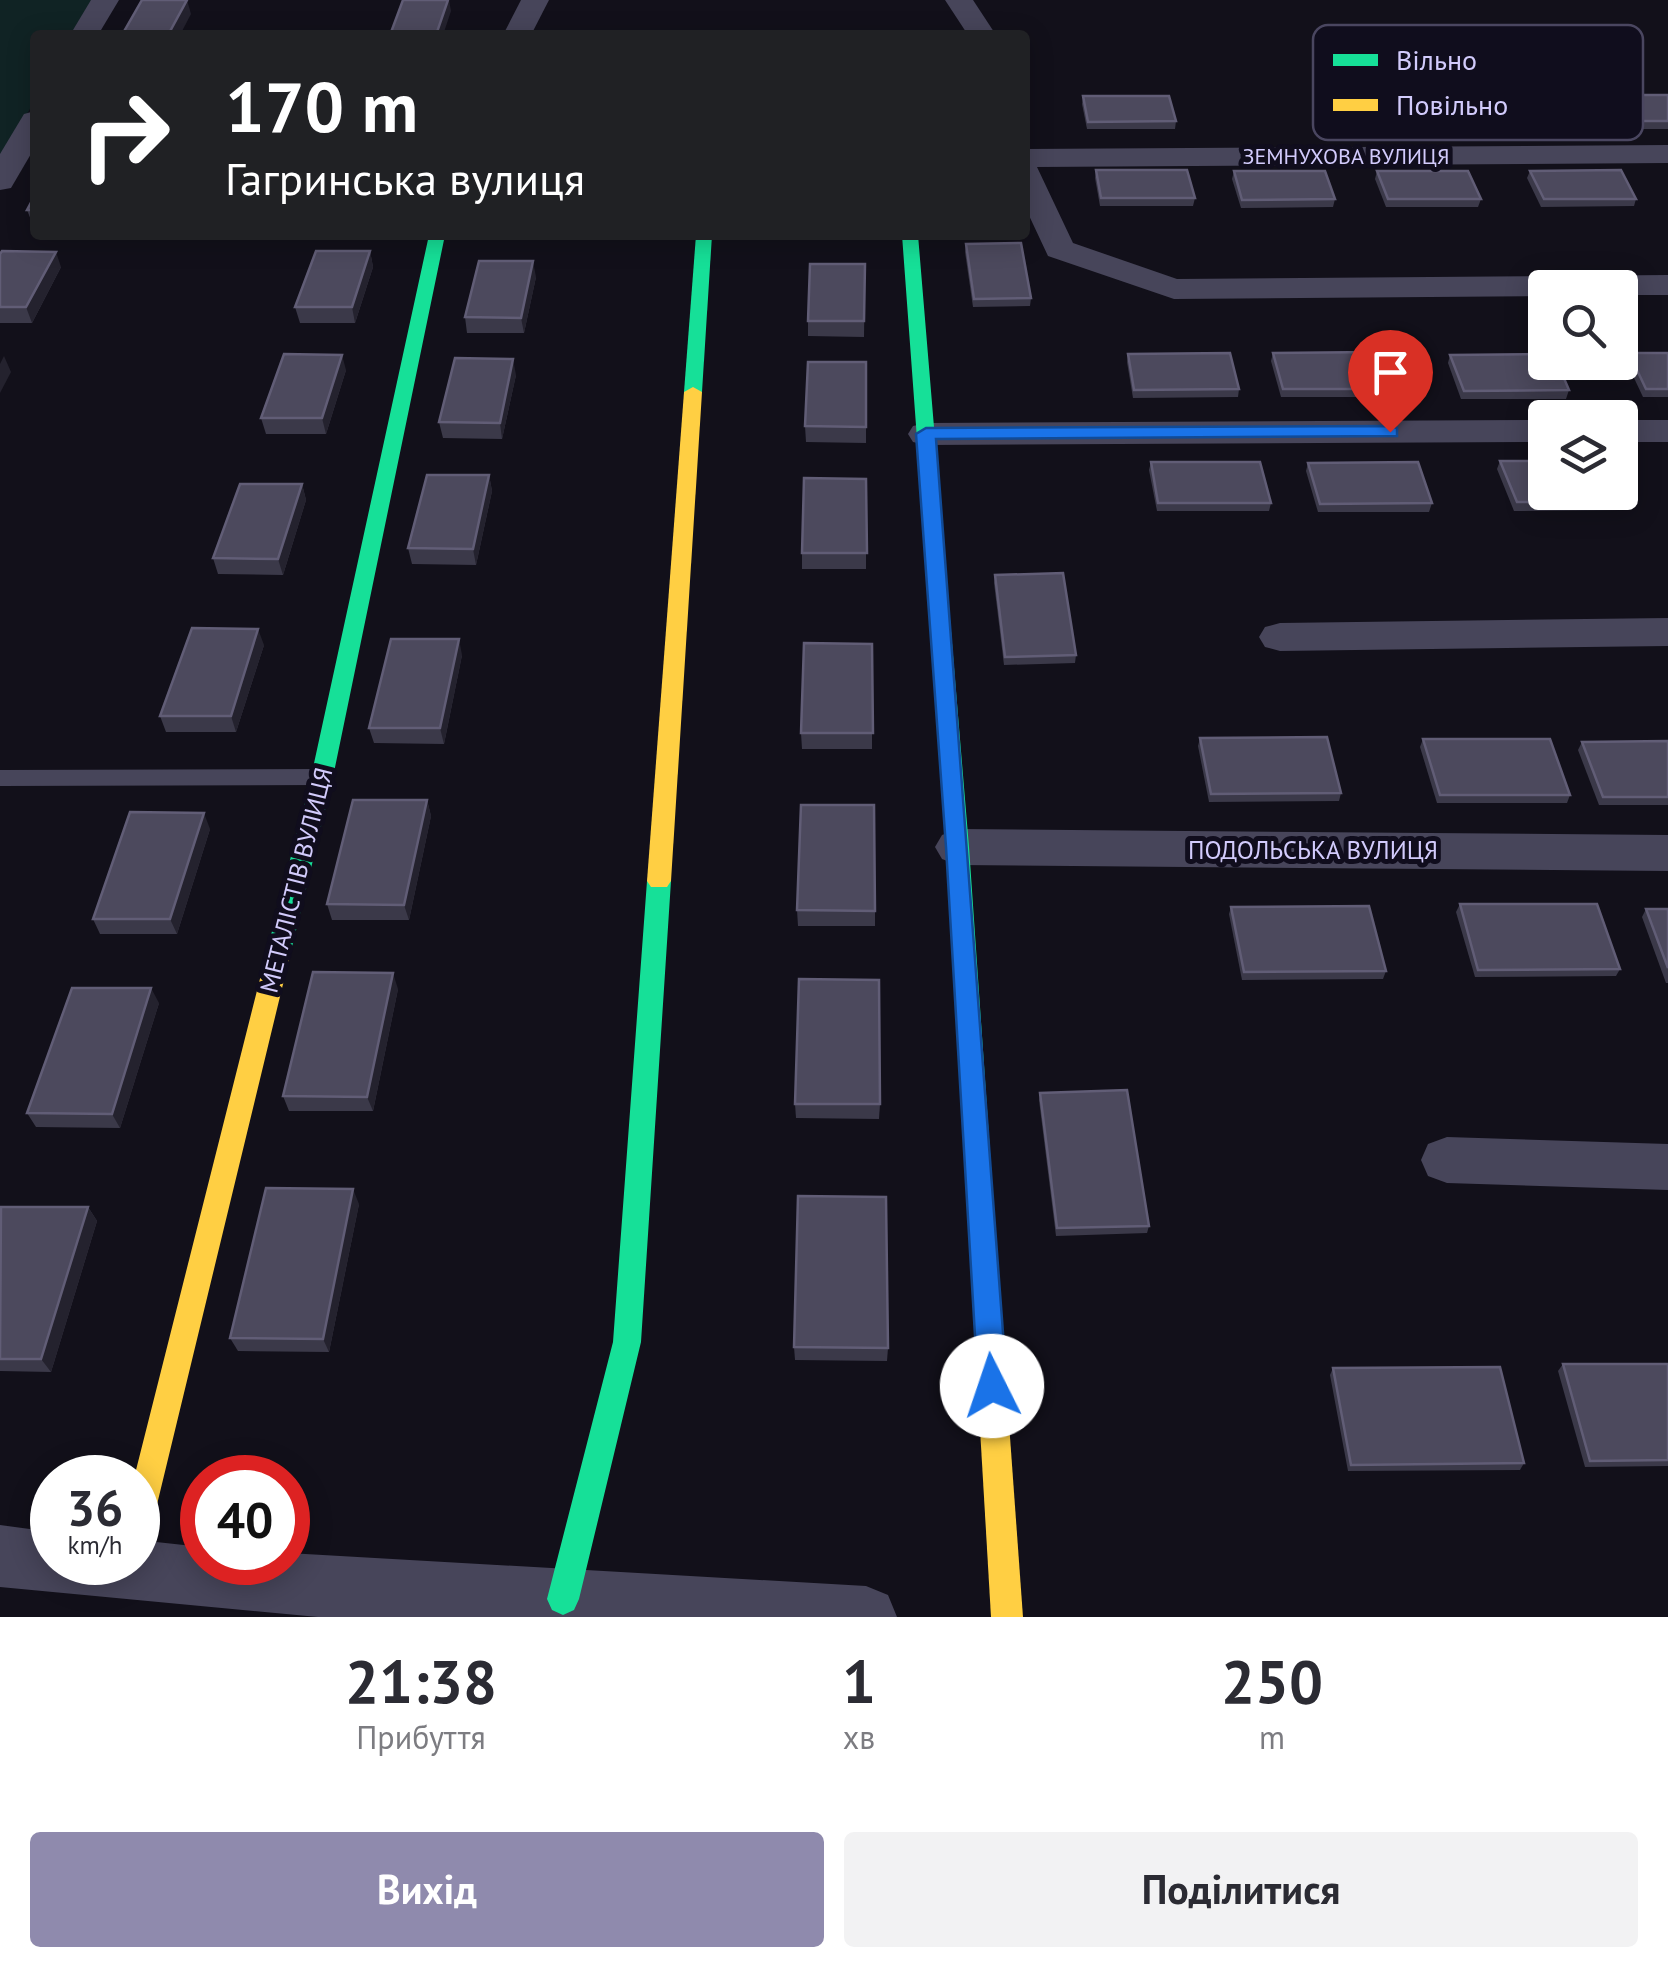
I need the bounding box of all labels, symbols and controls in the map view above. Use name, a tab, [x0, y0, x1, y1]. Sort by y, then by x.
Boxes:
legend	[1313, 25, 1643, 140]
text: Вільно	[1396, 41, 1477, 78]
text: 170 m	[225, 61, 418, 151]
icon: right	[60, 70, 190, 200]
text: Повільно	[1396, 86, 1508, 123]
street label: ЗЕМНУХОВА ВУЛИЦЯ	[1243, 142, 1450, 170]
text: Гагринська вулиця	[225, 149, 585, 207]
map controls	[1528, 270, 1638, 510]
button: search	[1528, 270, 1638, 380]
pin	[1348, 330, 1433, 433]
icon: arrive	[1363, 345, 1418, 400]
button: layers	[1528, 400, 1638, 510]
street label: МЕТАЛІСТІВ ВУЛИЦЯ	[253, 764, 339, 996]
street label: ПОДОЛЬСЬКА ВУЛИЦЯ	[1188, 834, 1438, 866]
position arrow	[940, 1334, 1044, 1438]
speed limit sign: 40	[180, 1455, 310, 1585]
text: 36	[67, 1475, 123, 1540]
text: km/h	[68, 1529, 122, 1561]
text: 21:38	[345, 1642, 497, 1720]
text: 1	[842, 1642, 876, 1720]
text: 250	[1221, 1642, 1323, 1720]
text: Прибуття	[356, 1716, 486, 1758]
text: хв	[843, 1716, 875, 1758]
text: m	[1259, 1716, 1285, 1758]
button: Вихід	[30, 1832, 824, 1947]
button: Поділитися	[844, 1832, 1638, 1947]

